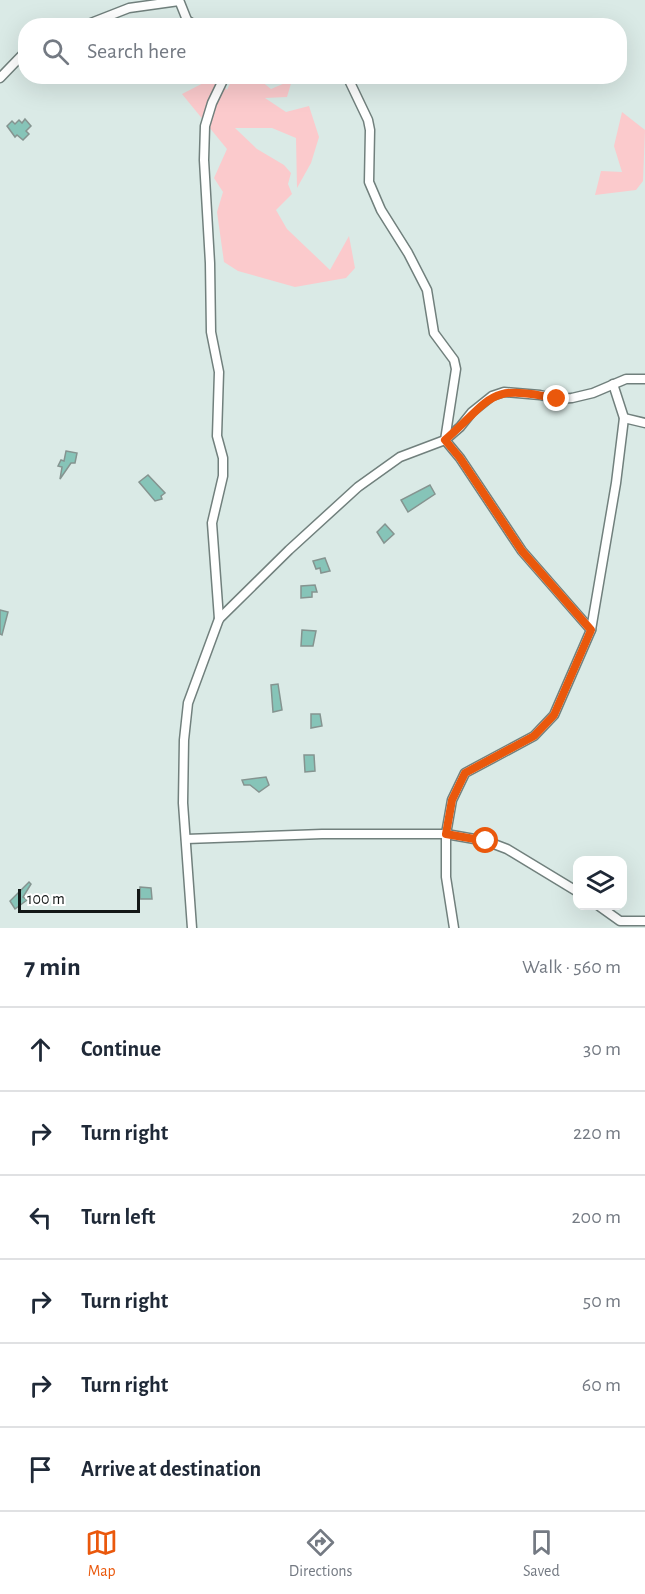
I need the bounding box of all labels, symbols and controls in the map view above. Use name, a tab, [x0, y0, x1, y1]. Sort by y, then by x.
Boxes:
search box	[18, 18, 627, 84]
icon: search	[39, 35, 72, 68]
text: Search here	[87, 40, 186, 62]
route end	[543, 385, 569, 411]
route start	[472, 827, 498, 853]
map controls	[573, 856, 627, 910]
button: layers	[573, 856, 627, 910]
scale bar	[18, 886, 140, 914]
text: 100 m	[27, 891, 65, 907]
text: 7 min	[24, 954, 81, 980]
text: Walk · 560 m	[522, 957, 621, 977]
icon: ahead	[24, 1033, 57, 1066]
text: Continue	[81, 1038, 161, 1060]
text: 30 m	[583, 1039, 621, 1059]
icon: right	[24, 1117, 57, 1150]
text: Turn right	[81, 1122, 168, 1144]
text: 220 m	[573, 1123, 621, 1143]
icon: left	[24, 1201, 57, 1234]
text: Turn left	[81, 1206, 155, 1228]
text: 200 m	[571, 1207, 621, 1227]
icon: right	[24, 1285, 57, 1318]
text: Turn right	[81, 1290, 168, 1312]
text: 50 m	[583, 1291, 621, 1311]
icon: right	[24, 1369, 57, 1402]
text: Turn right	[81, 1374, 168, 1396]
text: 60 m	[582, 1375, 621, 1395]
icon: arrive	[24, 1453, 57, 1486]
text: Arrive at destination	[81, 1458, 261, 1480]
tab: Map	[85, 1526, 118, 1581]
tab: Directions	[289, 1526, 353, 1581]
tab: Saved	[523, 1526, 560, 1581]

